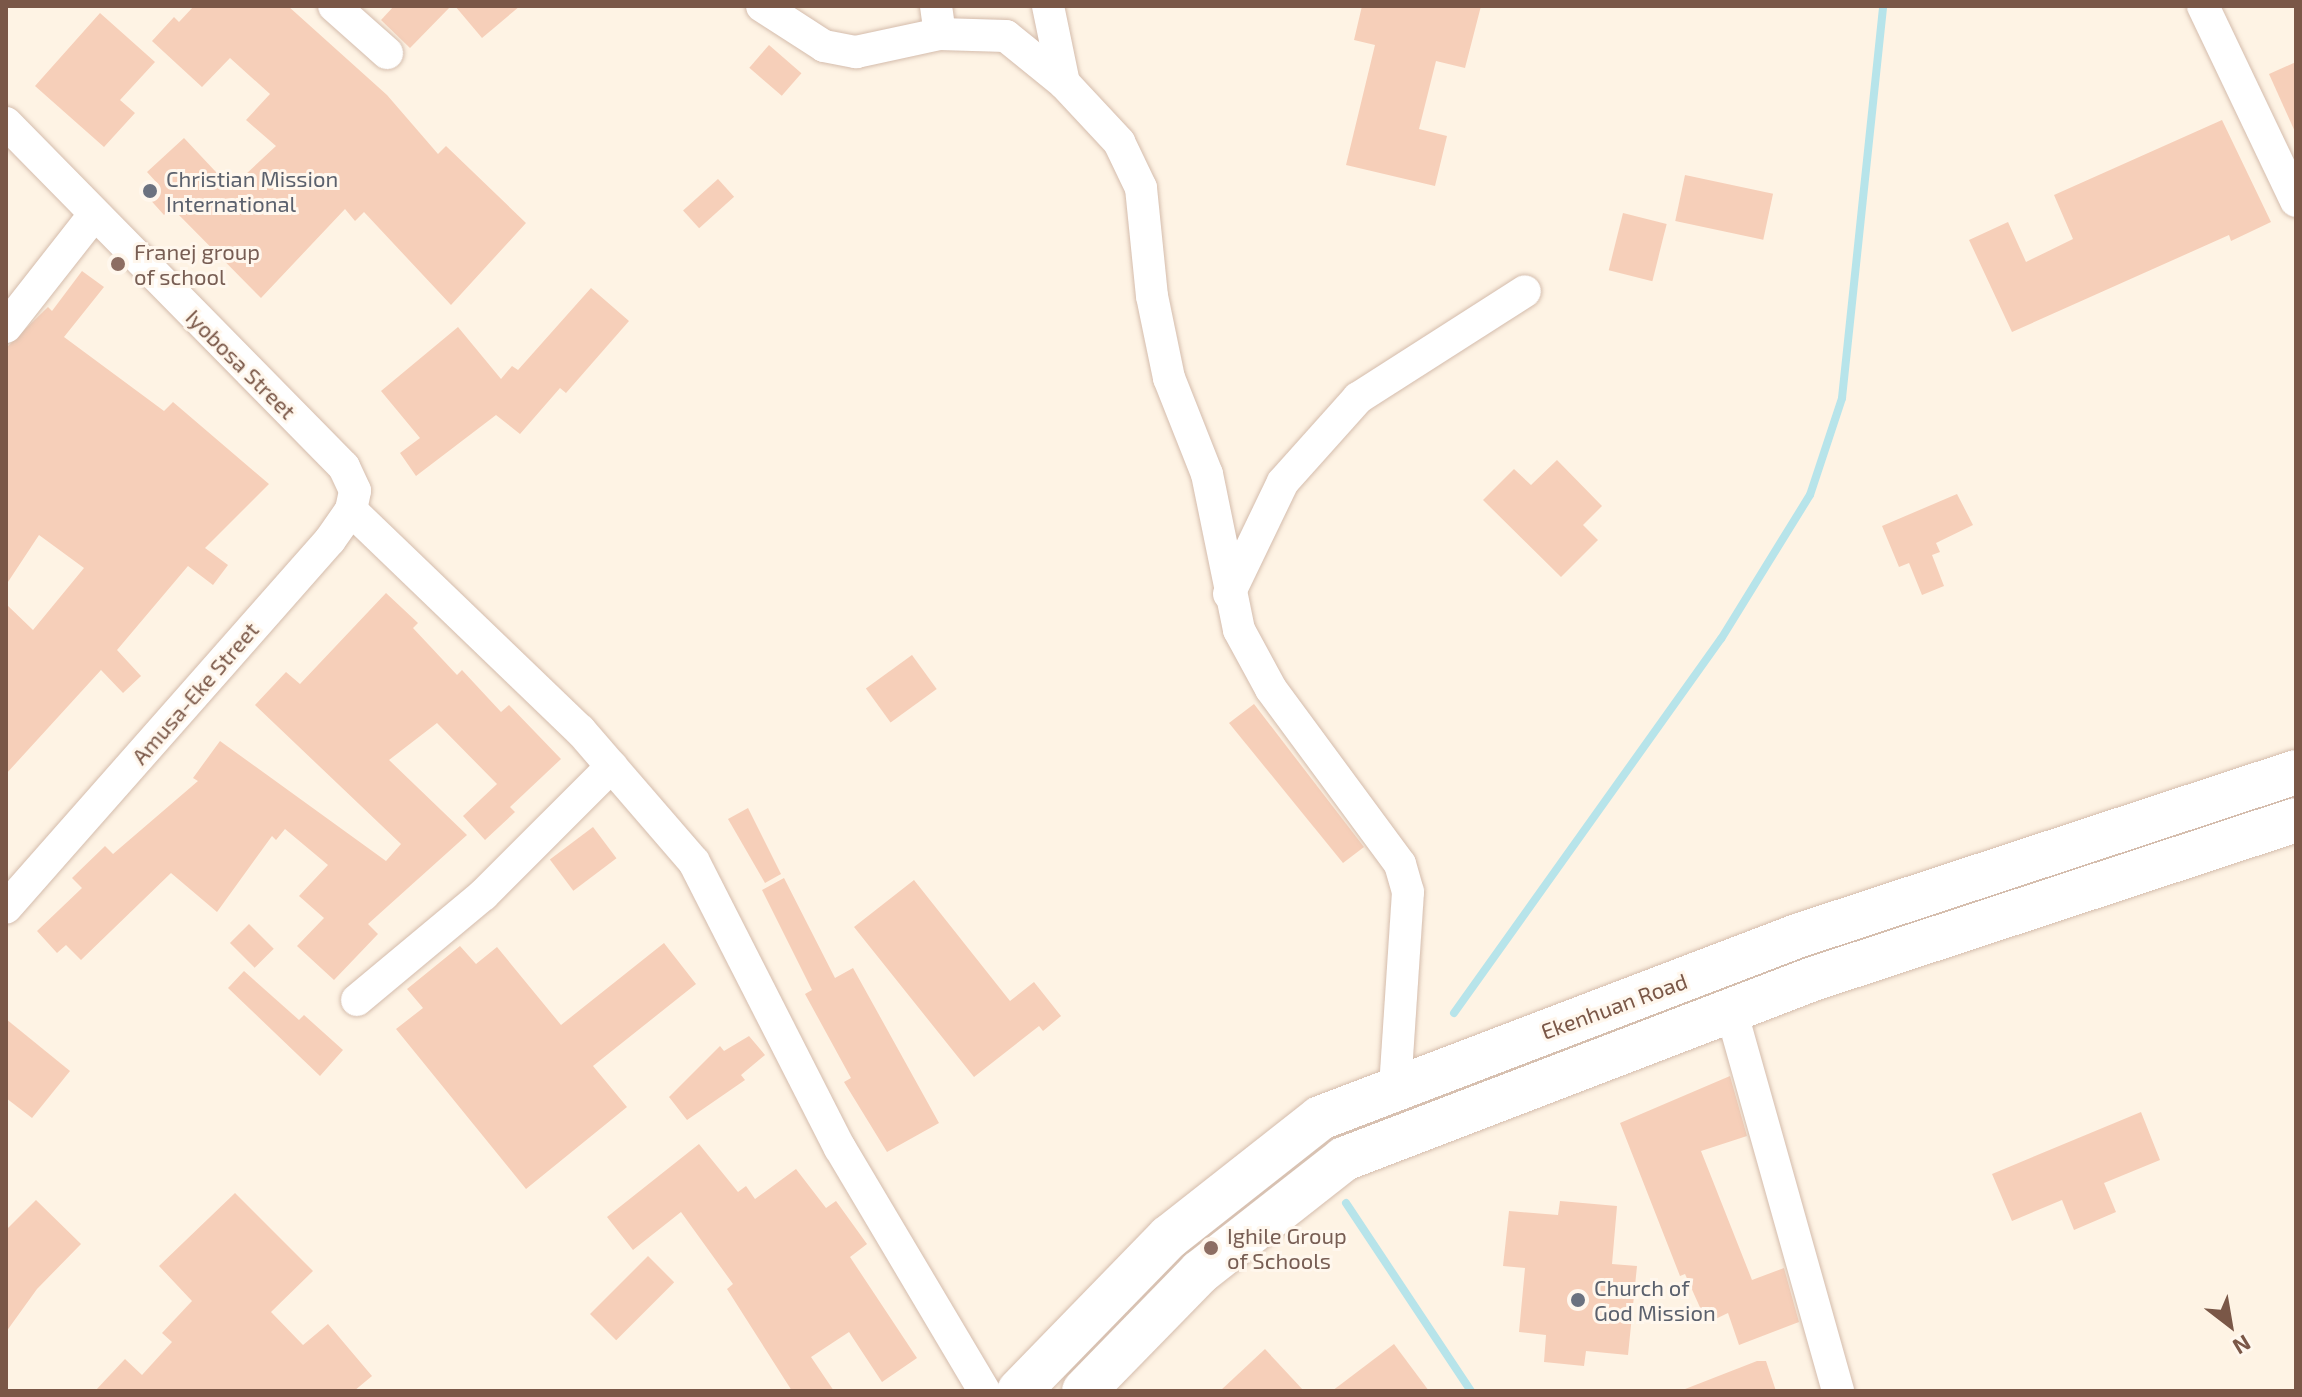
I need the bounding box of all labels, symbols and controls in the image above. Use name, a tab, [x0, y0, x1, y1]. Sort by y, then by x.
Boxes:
place label: Christian Mission International	[166, 165, 338, 216]
marker: Christian Mission International	[141, 182, 159, 200]
place label: Franej group of school	[134, 238, 260, 290]
marker: Franej group of school	[109, 255, 127, 273]
street label: Iyobosa Street	[181, 304, 301, 424]
street label: Amusa-Eke Street	[126, 617, 264, 769]
street label: Ekenhuan Road	[1537, 967, 1691, 1045]
place label: Ighile Group of Schools	[1227, 1222, 1347, 1274]
marker: Ighile Group of Schools	[1202, 1239, 1220, 1257]
place label: Church of God Mission	[1594, 1274, 1716, 1326]
north arrow	[2190, 1285, 2270, 1365]
marker: Church of God Mission	[1569, 1291, 1587, 1309]
text: N	[2229, 1330, 2256, 1361]

